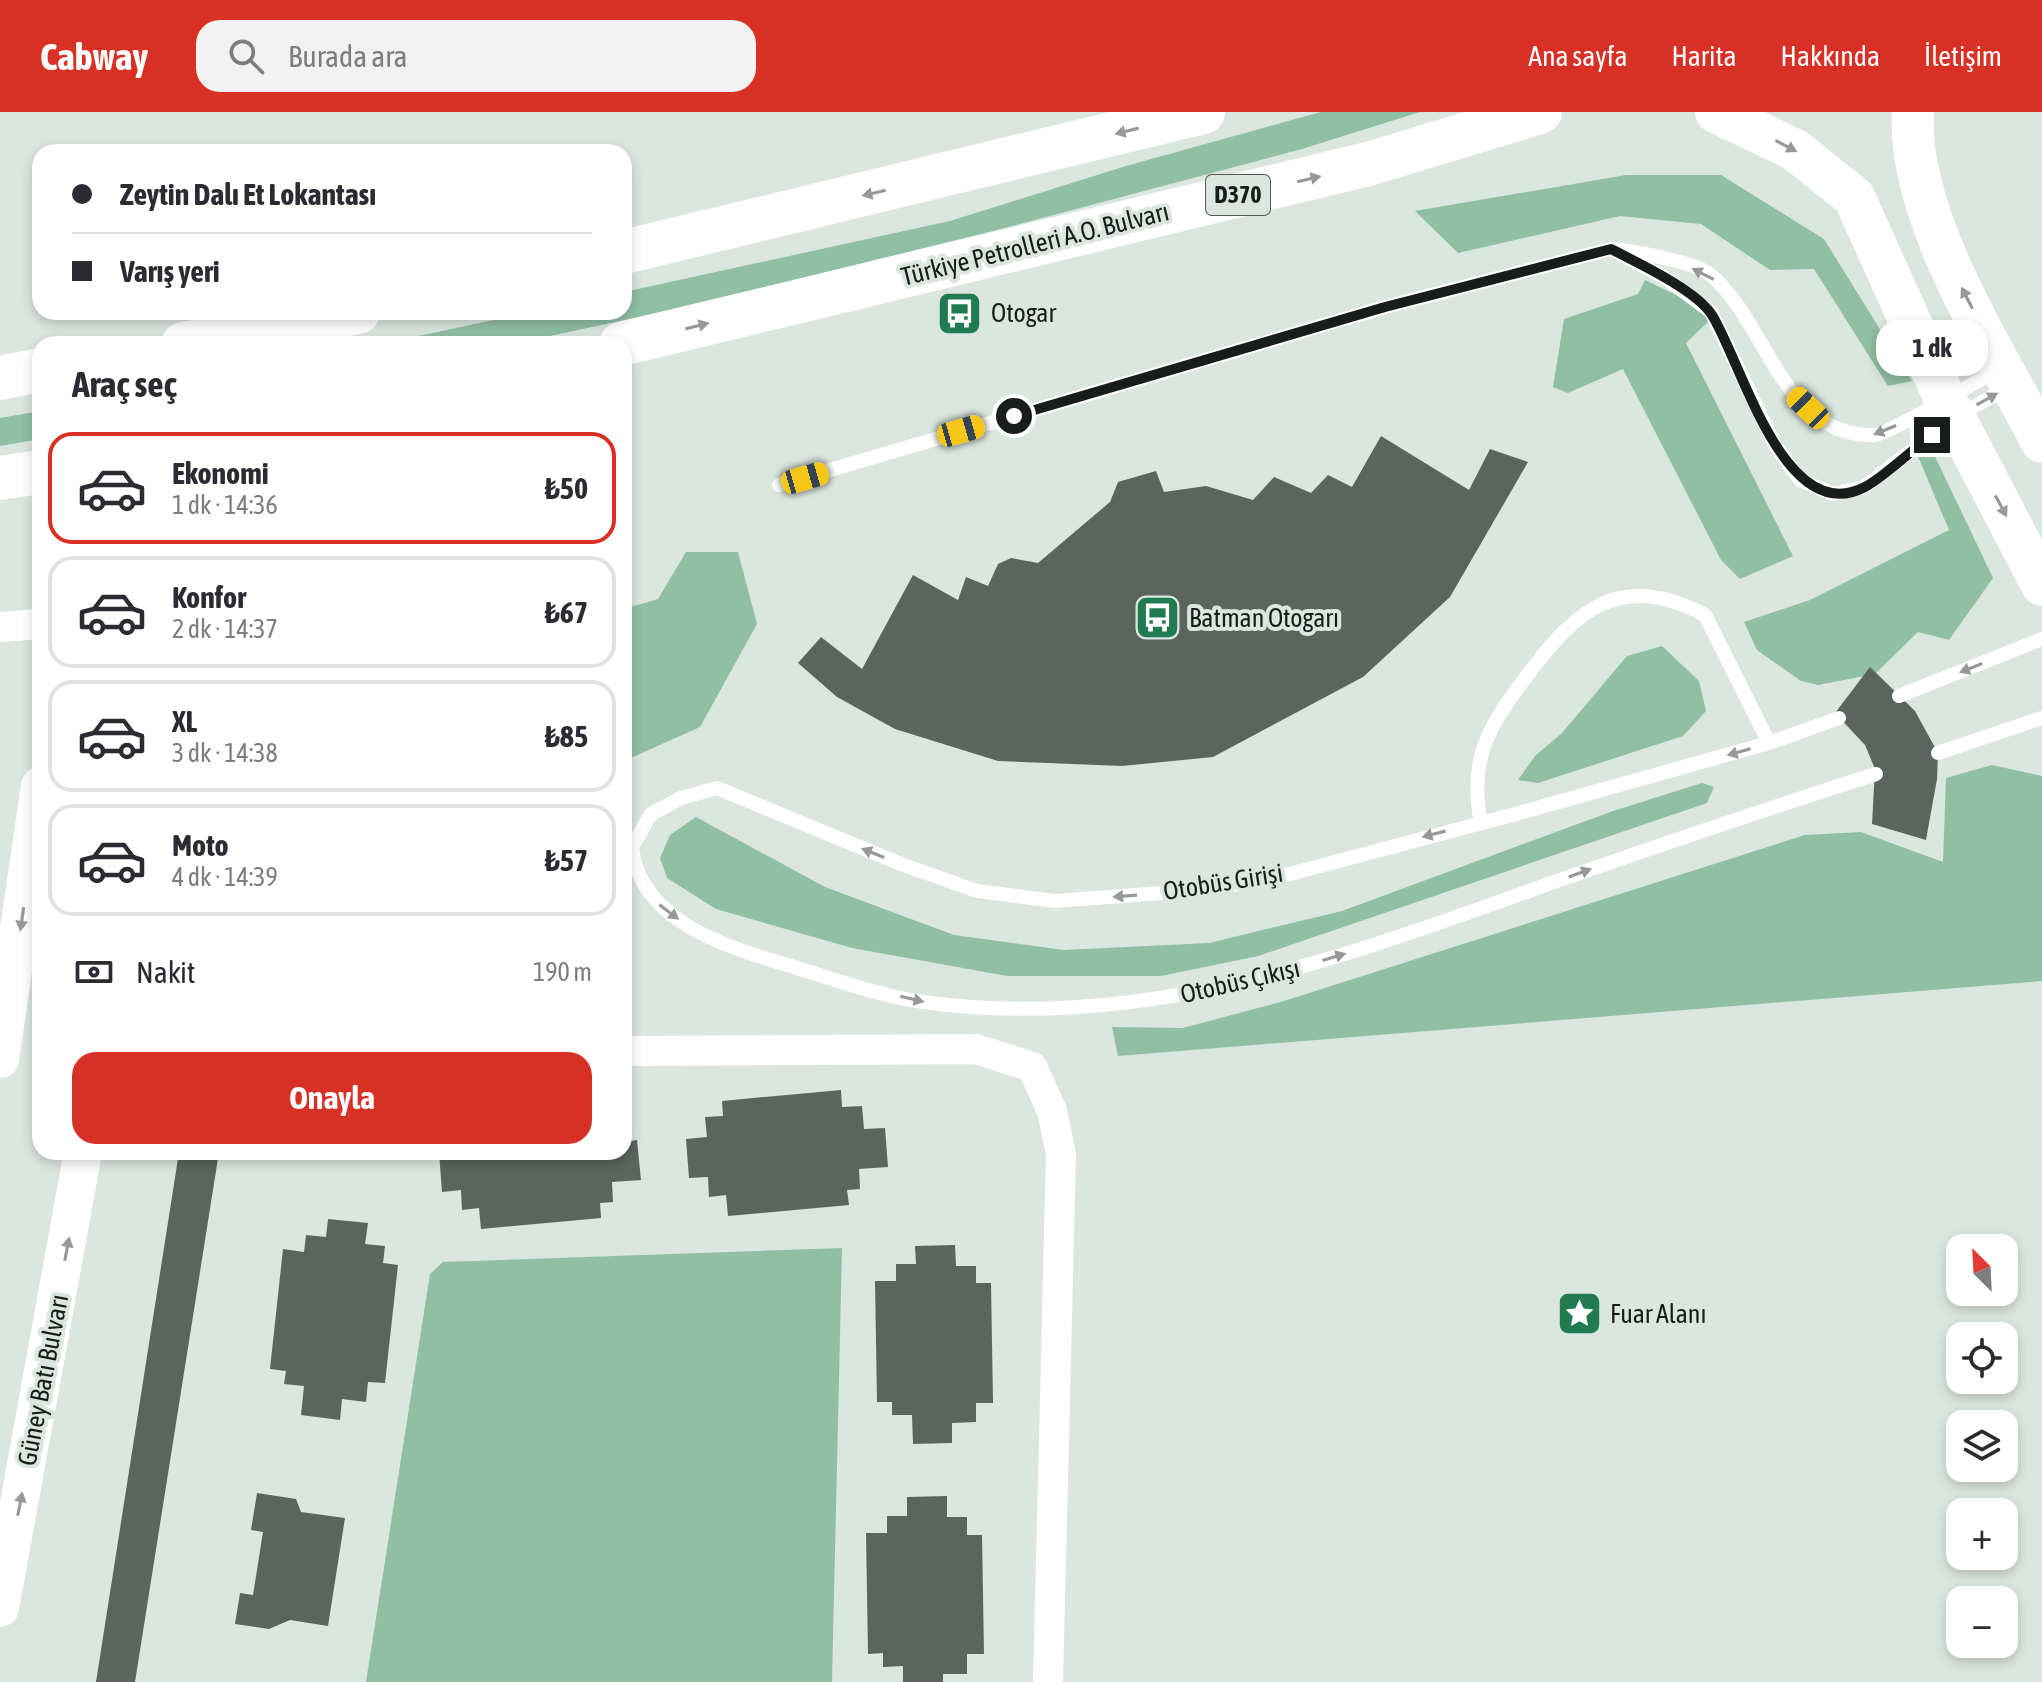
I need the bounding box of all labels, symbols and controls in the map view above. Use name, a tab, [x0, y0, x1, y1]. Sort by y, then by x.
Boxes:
search box	[196, 20, 756, 92]
icon: search	[224, 34, 268, 78]
text: Cabway	[40, 35, 148, 78]
text: Burada ara	[288, 39, 407, 73]
text: Ana sayfa	[1528, 40, 1628, 72]
text: Harita	[1672, 40, 1737, 72]
text: Hakkında	[1781, 40, 1880, 72]
text: İletişim	[1924, 40, 2002, 72]
one-way arrow	[1115, 126, 1140, 138]
one-way arrow	[1775, 138, 1797, 152]
one-way arrow	[1296, 172, 1321, 184]
road number: D370	[1206, 175, 1270, 215]
text: Zeytin Dalı Et Lokantası	[120, 177, 376, 211]
one-way arrow	[862, 187, 887, 199]
street label: Türkiye Petrolleri A.O. Bulvarı	[898, 196, 1172, 292]
text: Varış yeri	[120, 254, 220, 288]
one-way arrow	[1691, 267, 1714, 281]
one-way arrow	[1961, 287, 1974, 310]
bus stop icon: Otogar	[936, 289, 984, 337]
place label: Otogar	[991, 298, 1056, 328]
one-way arrow	[684, 319, 709, 331]
callout: 1 dk	[1876, 319, 1988, 375]
text: 1 dk	[1912, 333, 1952, 363]
text: Araç seç	[72, 363, 177, 405]
car	[1782, 383, 1834, 433]
one-way arrow	[1976, 393, 1998, 407]
route start	[996, 398, 1032, 434]
car	[935, 413, 987, 449]
route end	[1914, 417, 1950, 453]
one-way arrow	[1873, 424, 1897, 437]
icon: car	[76, 452, 148, 524]
text: Ekonomi	[172, 456, 269, 490]
car	[779, 460, 831, 496]
text: ₺50	[545, 471, 588, 505]
text: 1 dk · 14:36	[172, 490, 278, 520]
one-way arrow	[1994, 495, 2007, 518]
icon: car	[76, 576, 148, 648]
text: Konfor	[172, 580, 246, 614]
bus stop icon: Batman Otogarı	[1134, 594, 1182, 642]
text: ₺67	[545, 595, 588, 629]
place label: Batman Otogarı	[1189, 603, 1339, 633]
text: 2 dk · 14:37	[172, 614, 278, 644]
one-way arrow	[1959, 662, 1983, 675]
icon: car	[76, 700, 148, 772]
text: XL	[172, 704, 197, 738]
text: ₺85	[545, 719, 588, 753]
text: 3 dk · 14:38	[172, 738, 278, 768]
one-way arrow	[1726, 746, 1750, 759]
icon: car	[76, 824, 148, 896]
text: Moto	[172, 828, 229, 862]
one-way arrow	[1421, 829, 1446, 841]
text: ₺57	[545, 843, 588, 877]
one-way arrow	[861, 846, 885, 859]
street label: Otobüs Girişi	[1161, 858, 1285, 906]
text: 4 dk · 14:39	[172, 862, 278, 892]
one-way arrow	[1568, 866, 1592, 879]
one-way arrow	[1112, 889, 1137, 902]
one-way arrow	[659, 904, 679, 920]
one-way arrow	[15, 906, 28, 931]
icon: cash	[72, 950, 116, 994]
one-way arrow	[1322, 950, 1346, 963]
street label: Otobüs Çıkışı	[1177, 953, 1303, 1009]
text: Nakit	[136, 955, 196, 989]
text: 190 m	[533, 957, 592, 987]
one-way arrow	[900, 993, 925, 1005]
button: Onayla	[72, 1052, 592, 1144]
north arrow	[1946, 1234, 2018, 1306]
map controls	[1946, 1234, 2018, 1658]
one-way arrow	[62, 1236, 74, 1261]
place icon: Fuar Alanı	[1555, 1290, 1603, 1338]
street label: Güney Batı Bulvarı	[12, 1292, 74, 1468]
place label: Fuar Alanı	[1610, 1299, 1706, 1329]
button: locate	[1946, 1322, 2018, 1394]
button: layers	[1946, 1410, 2018, 1482]
one-way arrow	[14, 1491, 26, 1516]
button: +	[1946, 1498, 2018, 1570]
button: −	[1946, 1586, 2018, 1658]

